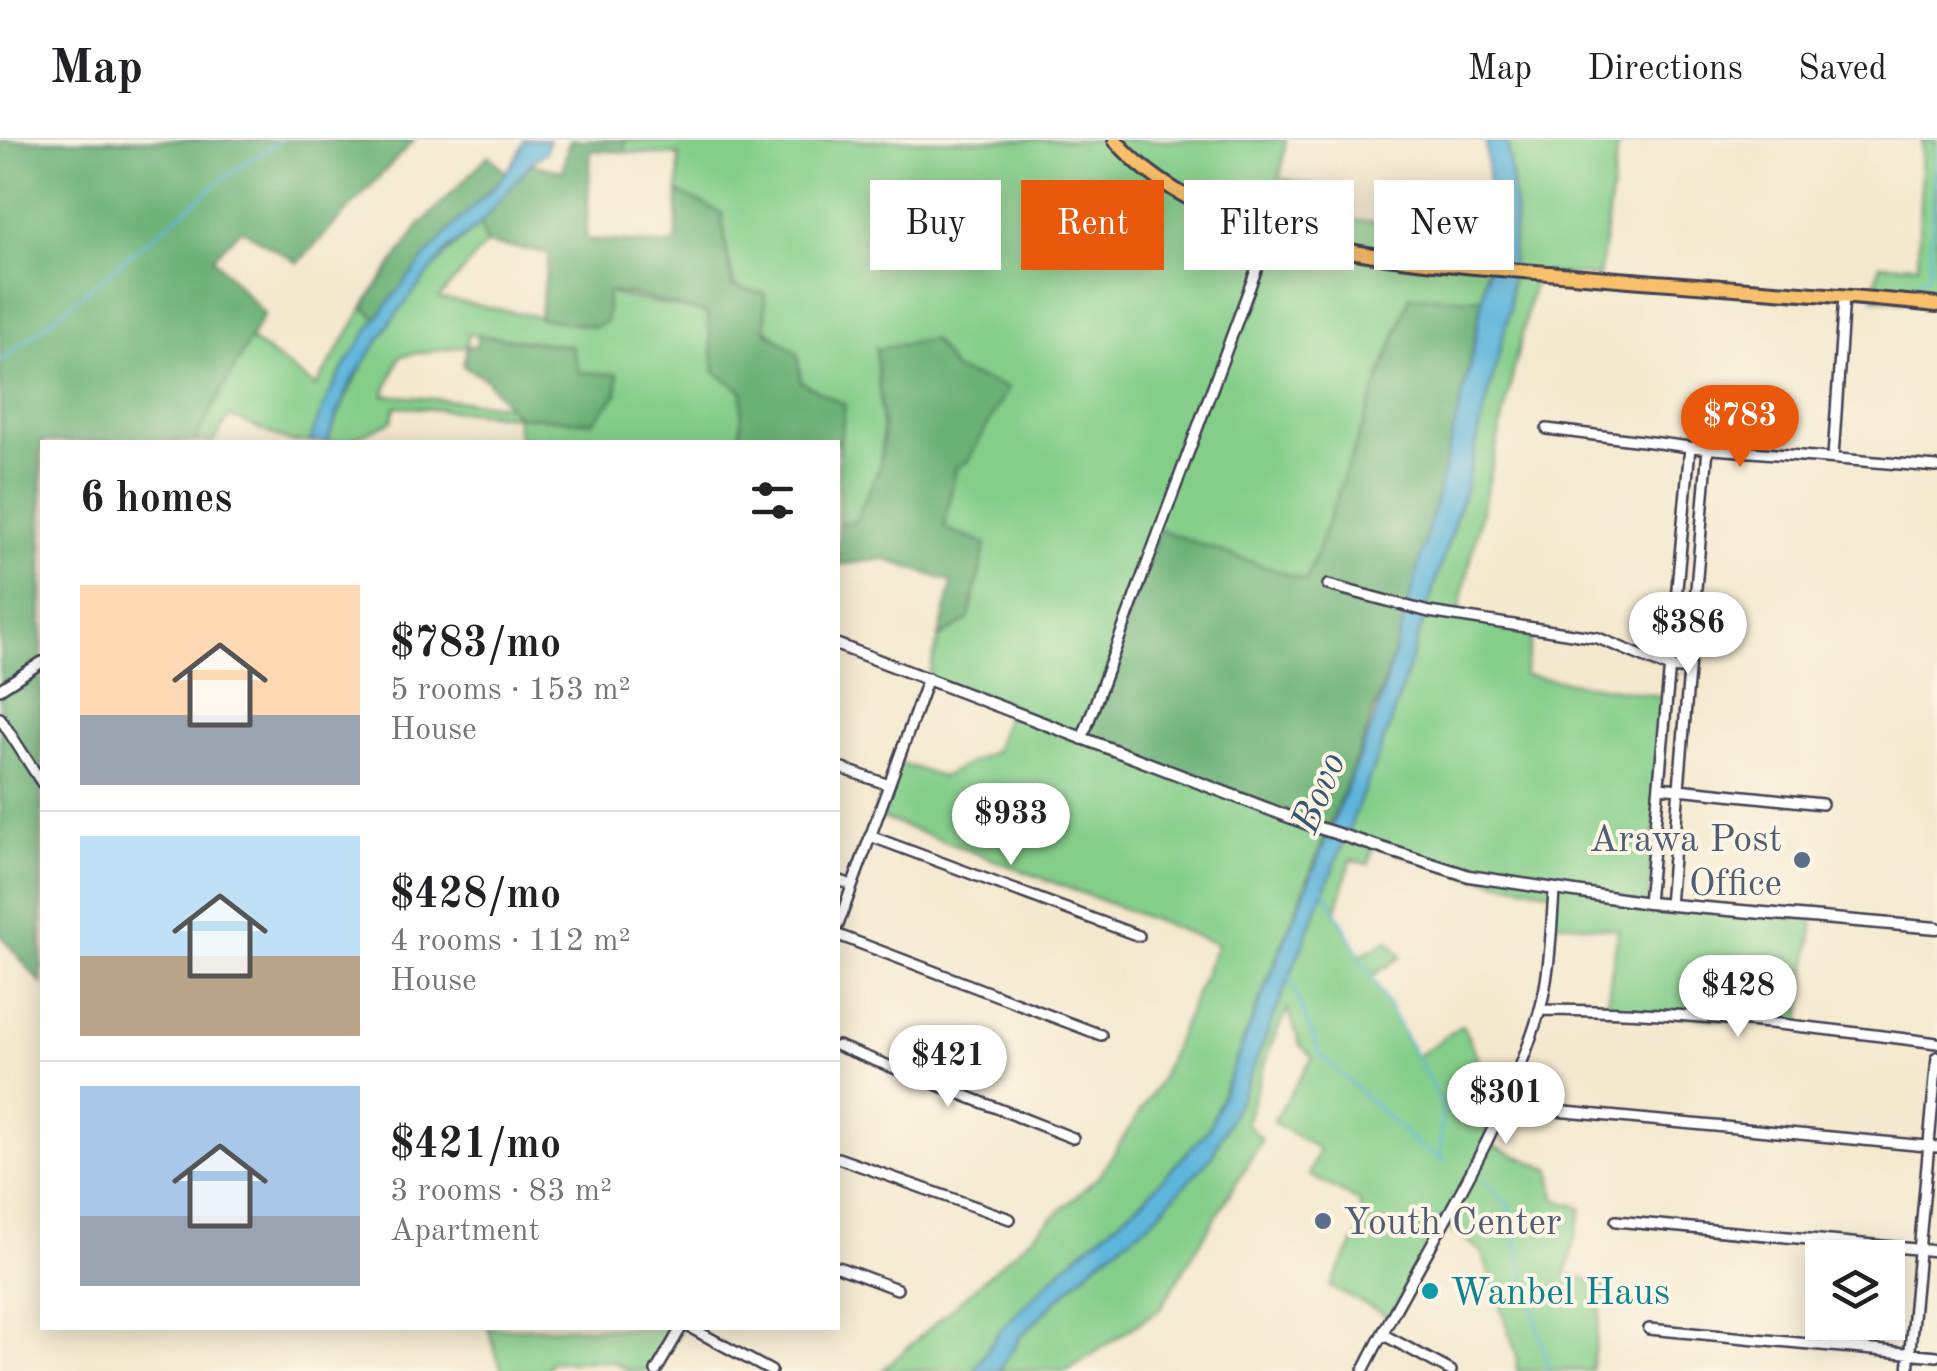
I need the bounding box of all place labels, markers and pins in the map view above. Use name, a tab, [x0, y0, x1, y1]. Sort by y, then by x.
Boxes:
pin: $783	[1681, 385, 1799, 470]
pin: $386	[1629, 592, 1747, 677]
pin: $933	[952, 783, 1070, 868]
place label: Arawa Post Office	[1589, 822, 1782, 904]
marker: Arawa Post Office	[1791, 849, 1813, 871]
pin: $428	[1679, 955, 1797, 1040]
pin: $421	[889, 1025, 1007, 1110]
pin: $301	[1447, 1062, 1565, 1147]
place label: Youth Center	[1343, 1205, 1562, 1243]
marker: Youth Center	[1312, 1210, 1334, 1232]
place label: Wanbel Haus	[1450, 1275, 1670, 1313]
marker: Wanbel Haus	[1419, 1280, 1441, 1302]

